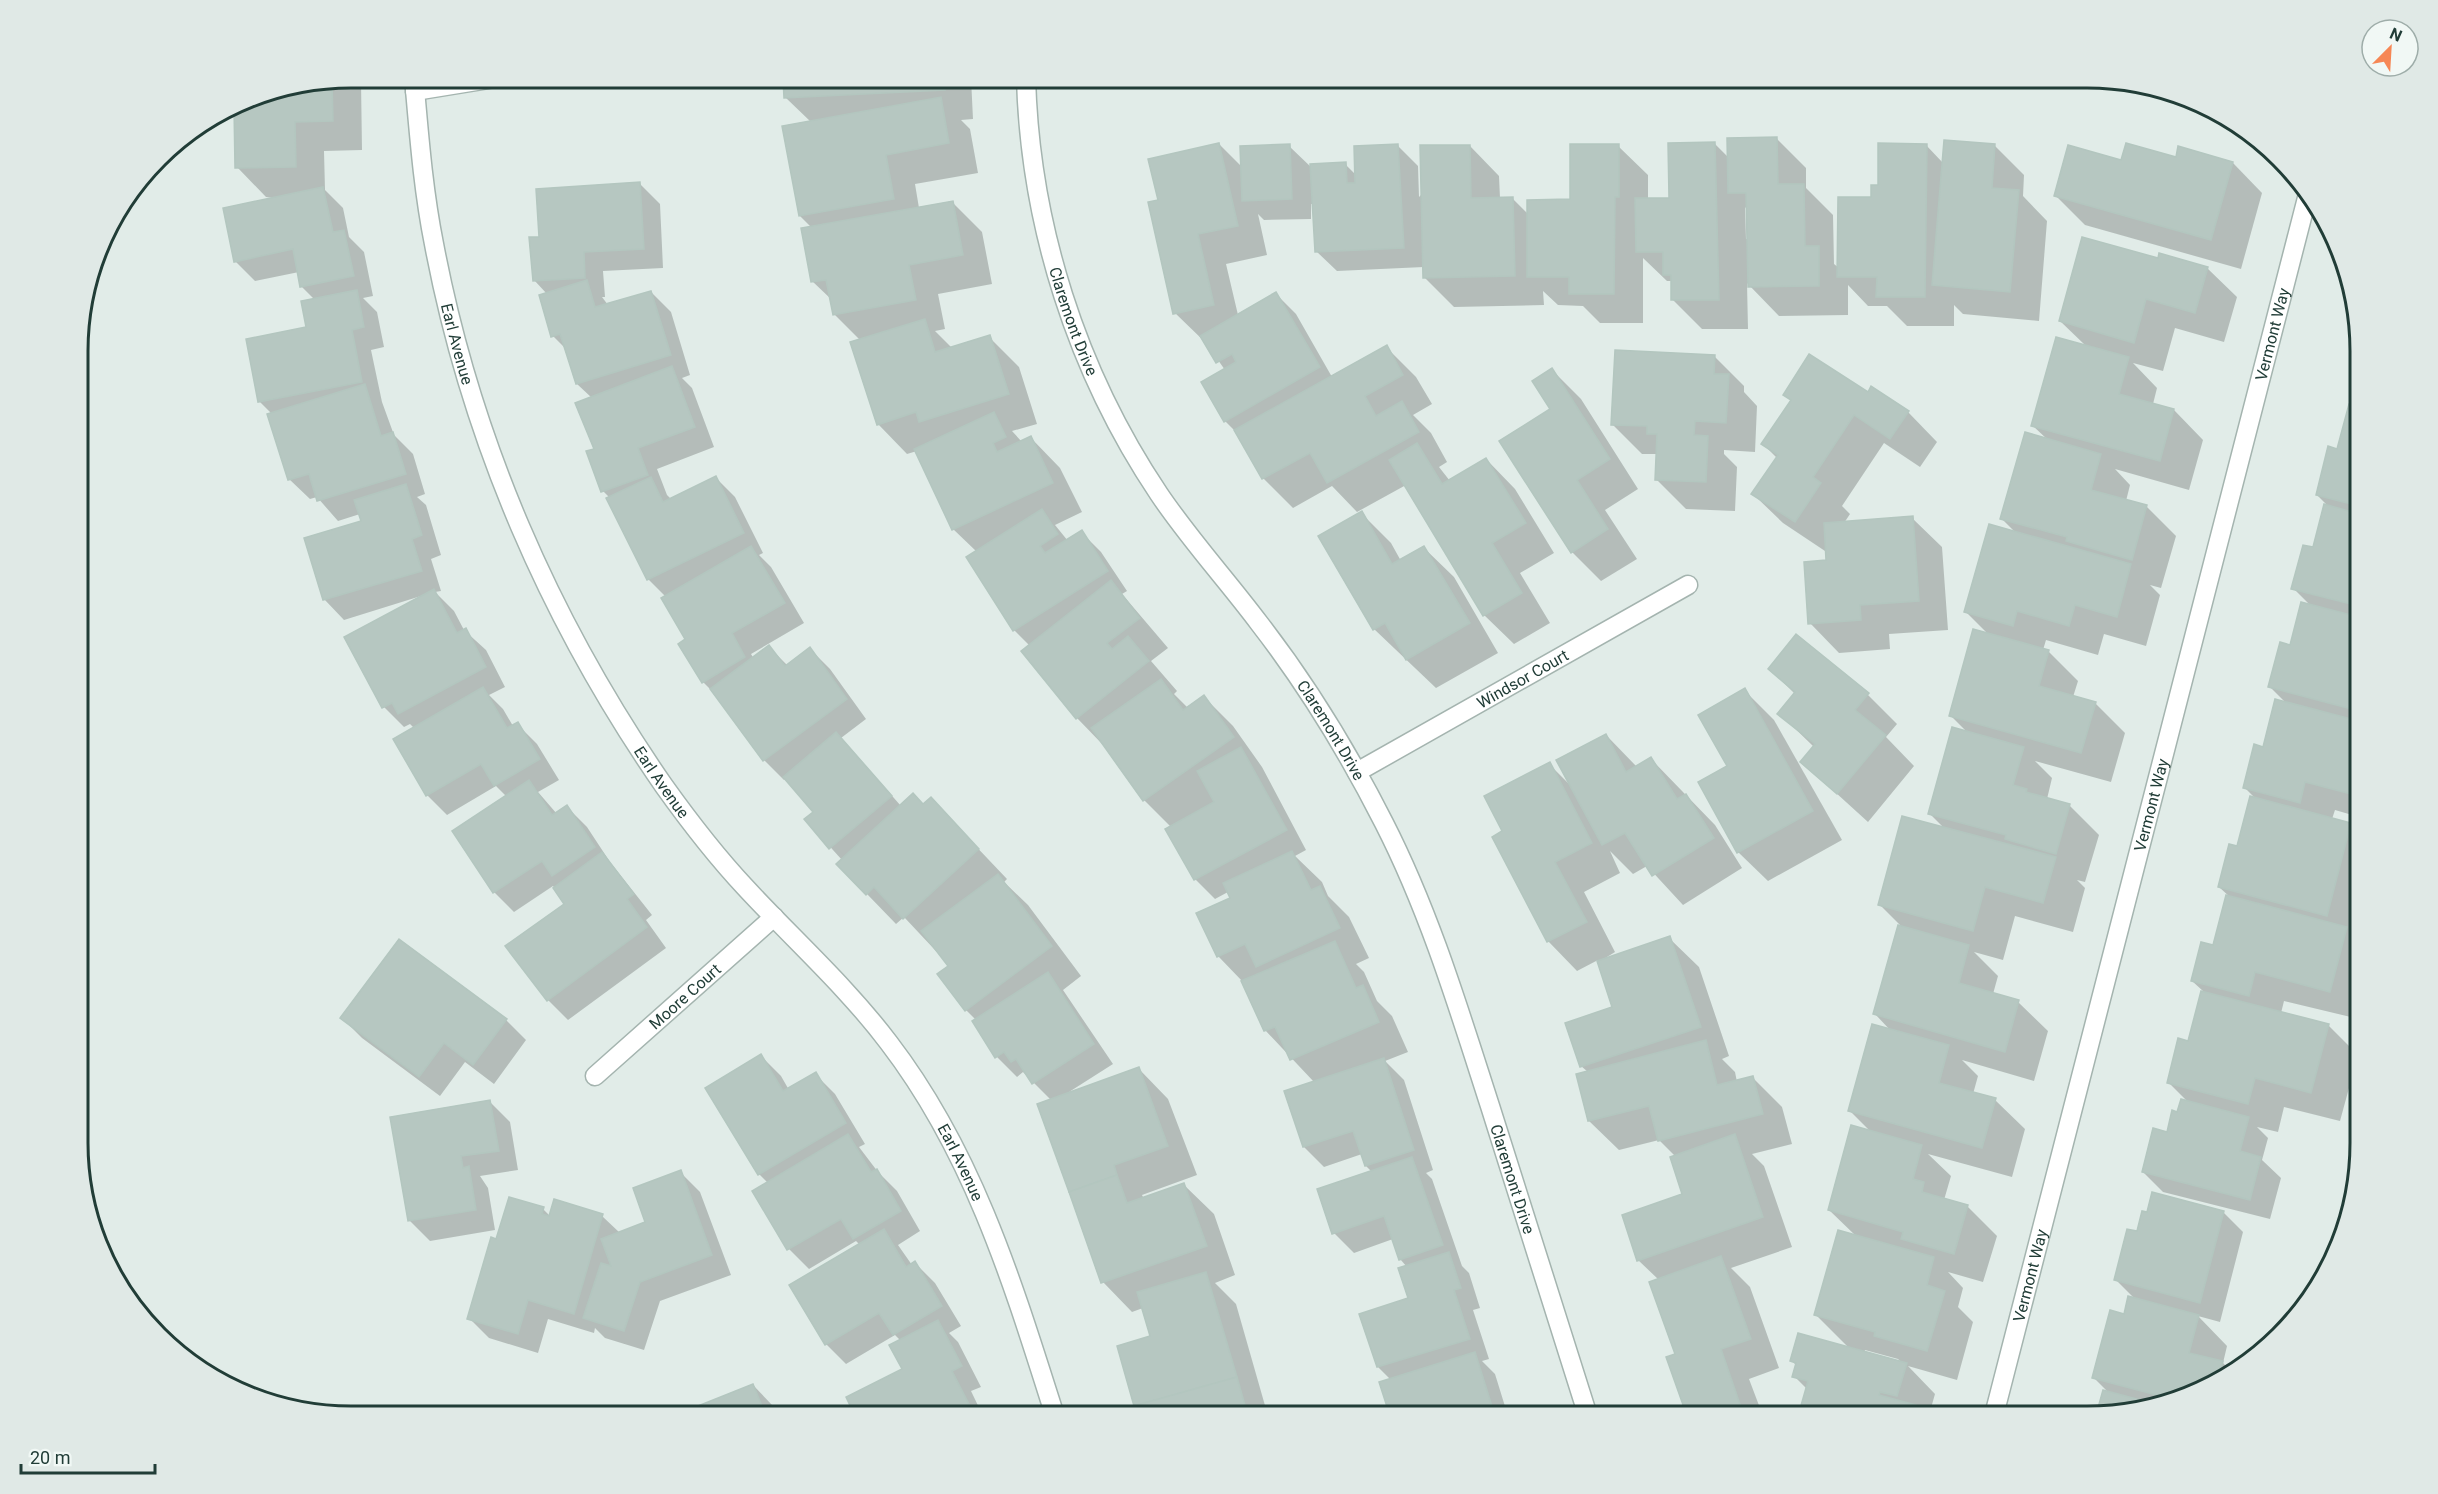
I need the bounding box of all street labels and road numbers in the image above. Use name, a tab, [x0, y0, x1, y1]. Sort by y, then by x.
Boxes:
street label: Claremont Drive	[1045, 265, 1102, 379]
street label: Vermont Way	[2251, 285, 2294, 383]
street label: Earl Avenue	[437, 302, 477, 387]
street label: Windsor Court	[1474, 646, 1572, 712]
street label: Claremont Drive	[1293, 677, 1369, 784]
street label: Earl Avenue	[630, 743, 693, 822]
street label: Vermont Way	[2130, 756, 2173, 853]
street label: Moore Court	[645, 960, 725, 1033]
street label: Earl Avenue	[934, 1121, 987, 1204]
street label: Claremont Drive	[1486, 1122, 1539, 1236]
street label: Vermont Way	[2009, 1227, 2051, 1324]

